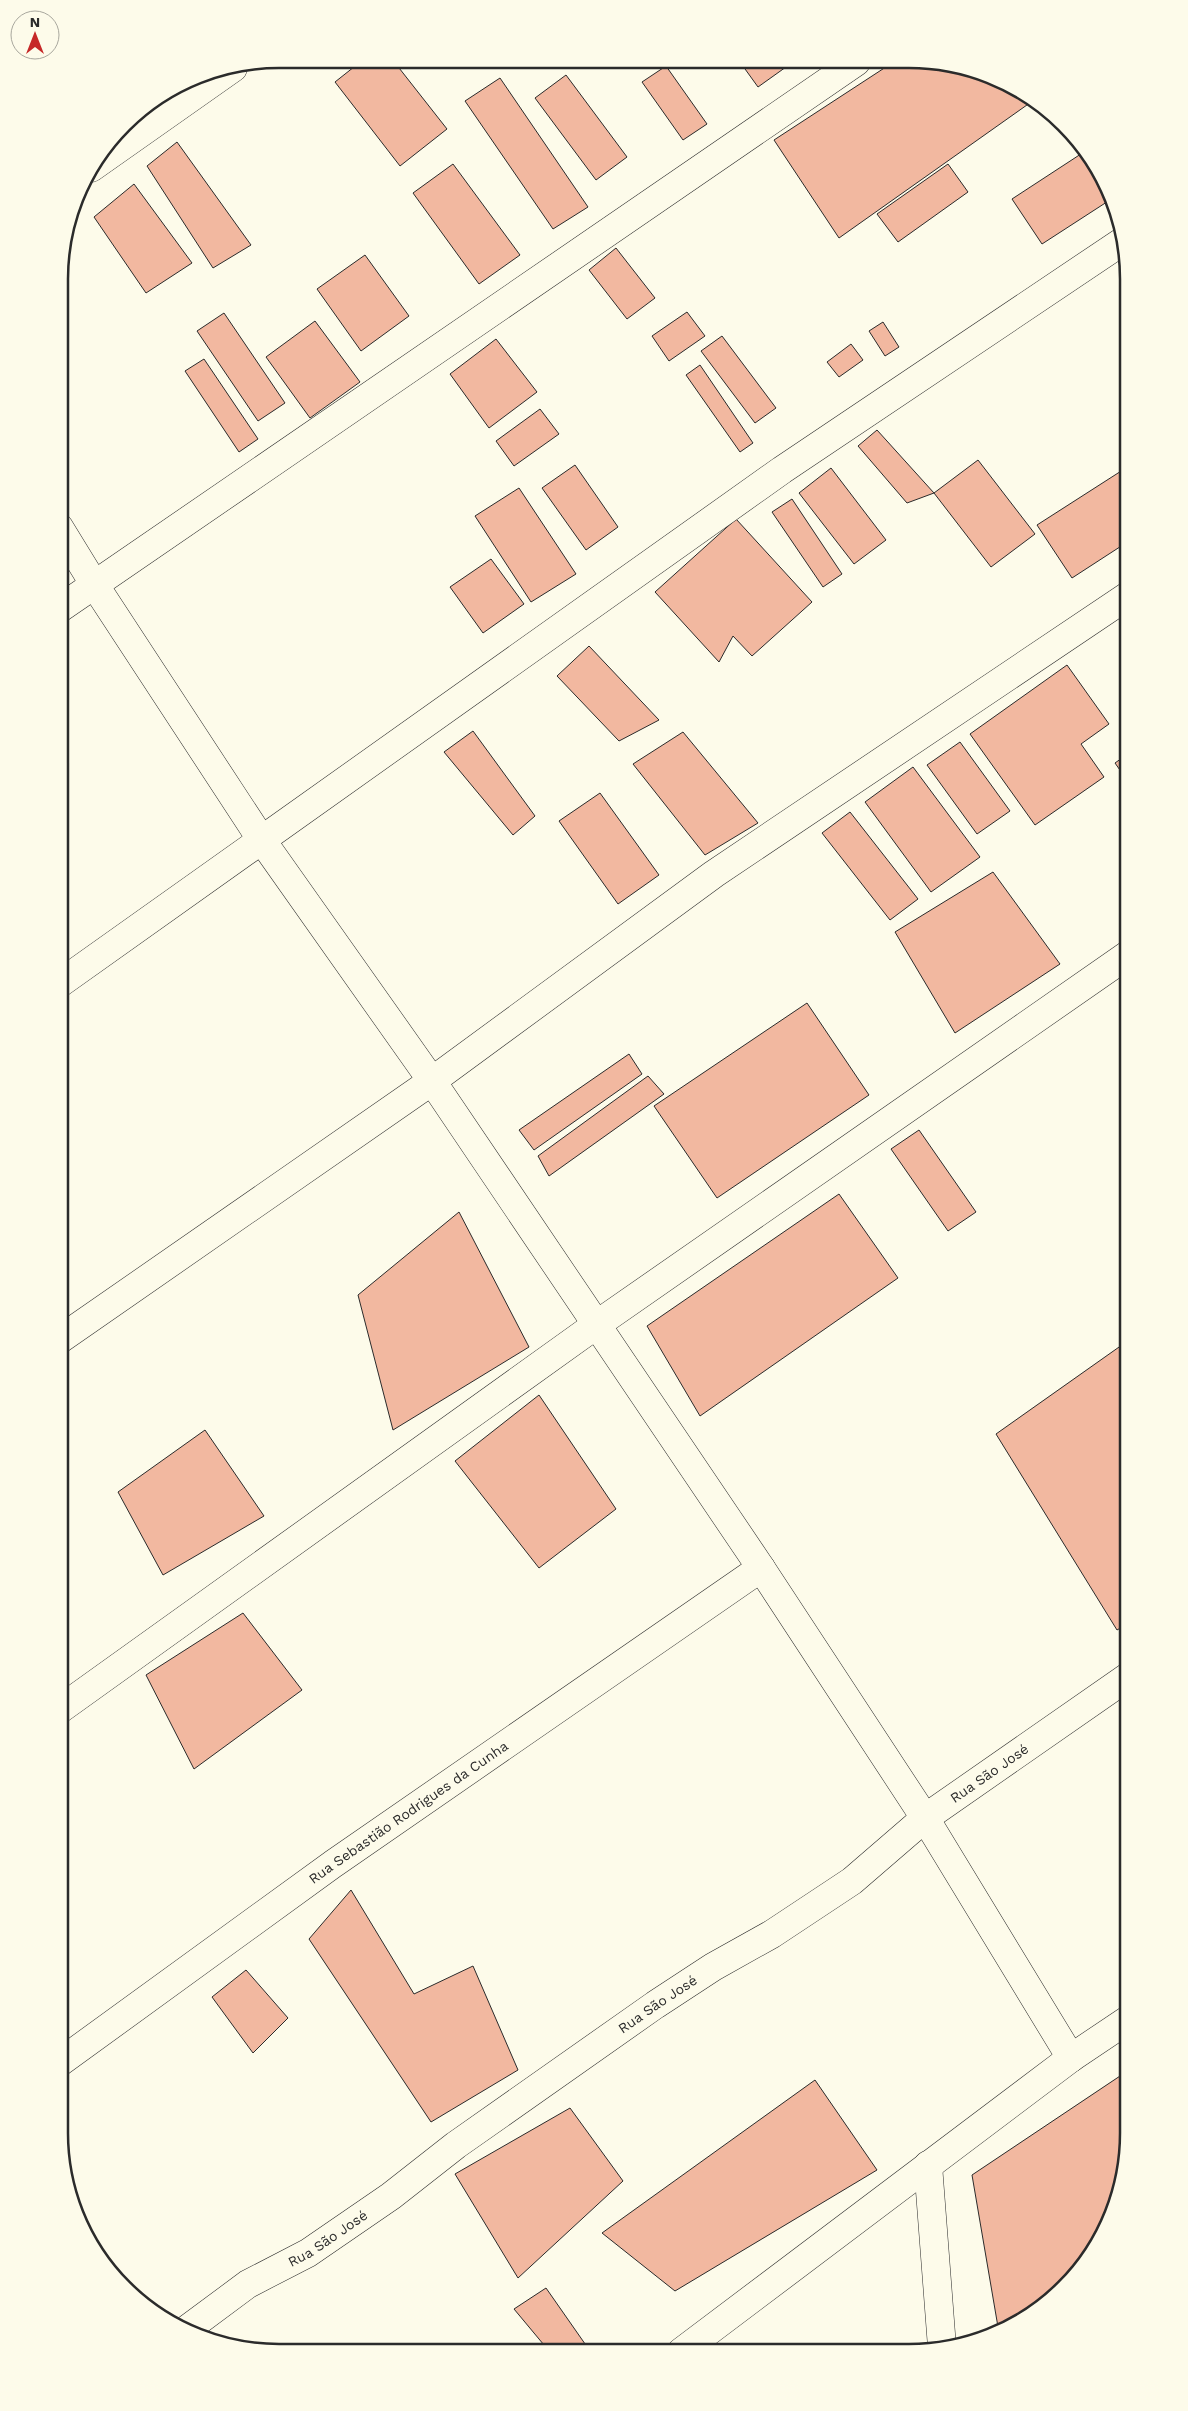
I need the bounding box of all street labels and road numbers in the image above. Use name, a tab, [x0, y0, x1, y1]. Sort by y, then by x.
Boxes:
street label: Rua Sebastião Rodrigues da Cunha	[306, 1737, 511, 1887]
street label: Rua São José	[947, 1741, 1031, 1806]
street label: Rua São José	[615, 1972, 700, 2036]
street label: Rua São José	[285, 2207, 370, 2270]

